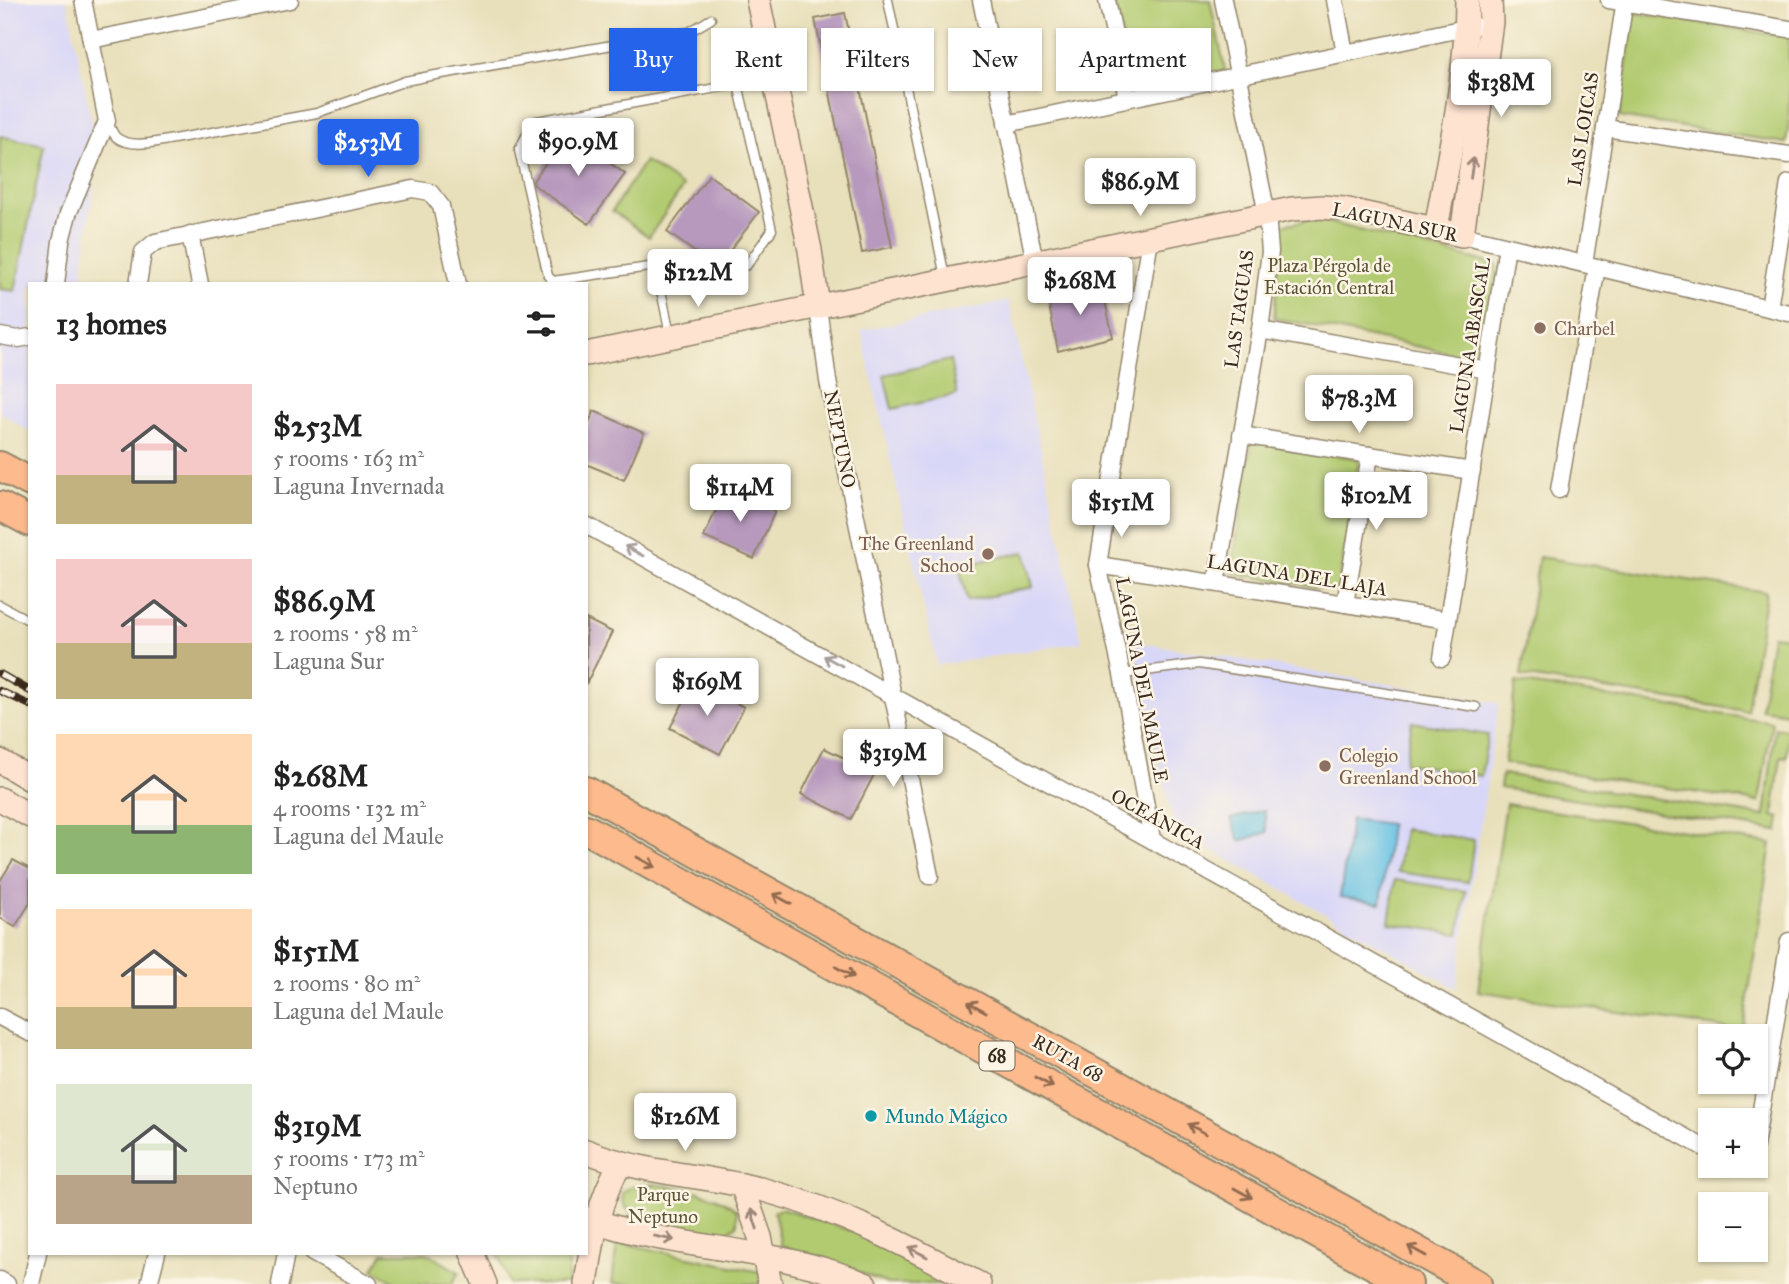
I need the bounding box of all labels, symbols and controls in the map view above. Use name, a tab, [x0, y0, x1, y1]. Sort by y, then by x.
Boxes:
chip: Buy	[609, 28, 697, 91]
chip: Rent	[711, 28, 807, 91]
chip: Filters	[821, 28, 934, 91]
chip: New	[948, 28, 1042, 91]
chip: Apartment	[1056, 28, 1211, 91]
pin: $138M	[1452, 60, 1550, 119]
text: $138M	[1467, 68, 1535, 96]
street label: LAS LOICAS	[1563, 70, 1603, 188]
pin: $90.9M	[521, 118, 635, 178]
pin: $253M	[319, 120, 417, 179]
text: $90.9M	[538, 127, 618, 155]
text: $253M	[334, 128, 402, 156]
one-way arrow	[1465, 157, 1478, 180]
pin: $86.9M	[1083, 158, 1197, 218]
text: $86.9M	[1101, 167, 1179, 195]
street label: LAGUNA SUR	[1330, 197, 1461, 247]
street label: LAS TAGUAS	[1219, 248, 1259, 370]
pin: $122M	[649, 250, 747, 309]
park label: Plaza Pérgola de Estación Central	[1264, 254, 1395, 299]
street label: LAGUNA ABASCAL	[1445, 256, 1495, 434]
text: $122M	[663, 258, 733, 286]
pin: $268M	[1031, 258, 1129, 317]
text: $268M	[1044, 266, 1116, 294]
icon: filters	[522, 305, 560, 343]
text: 13 homes	[56, 306, 167, 342]
place label: Charbel	[1554, 317, 1616, 340]
marker: Charbel	[1532, 320, 1548, 336]
pin: $78.3M	[1302, 376, 1416, 435]
text: $78.3M	[1321, 384, 1397, 412]
street label: NEPTUNO	[819, 388, 861, 490]
text: $253M	[273, 408, 362, 444]
icon: home	[112, 412, 196, 496]
text: 5 rooms · 163 m²	[273, 444, 424, 472]
pin: $114M	[691, 464, 789, 524]
text: Laguna Invernada	[273, 472, 444, 500]
pin: $102M	[1327, 472, 1425, 532]
text: $114M	[706, 473, 774, 501]
pin: $151M	[1072, 480, 1170, 539]
text: $102M	[1340, 481, 1412, 509]
text: $151M	[1088, 488, 1154, 516]
place label: The Greenland School	[858, 532, 975, 577]
one-way arrow	[624, 544, 644, 558]
marker: The Greenland School	[980, 546, 996, 562]
street label: LAGUNA DEL LAJA	[1205, 549, 1389, 602]
street label: LAGUNA DEL MAULE	[1111, 575, 1173, 785]
text: $86.9M	[273, 583, 376, 619]
icon: home	[112, 587, 196, 671]
text: 2 rooms · 58 m²	[273, 619, 418, 647]
text: Laguna Sur	[273, 647, 384, 675]
one-way arrow	[823, 654, 844, 667]
pin: $169M	[658, 658, 756, 718]
text: $169M	[672, 667, 742, 695]
pin: $319M	[844, 730, 942, 789]
text: $319M	[859, 738, 927, 766]
place label: Colegio Greenland School	[1339, 744, 1478, 789]
text: $268M	[273, 758, 368, 794]
marker: Colegio Greenland School	[1317, 758, 1333, 774]
icon: home	[112, 762, 196, 846]
street label: OCEÁNICA	[1107, 783, 1210, 854]
text: 4 rooms · 132 m²	[273, 794, 426, 822]
text: Laguna del Maule	[273, 822, 444, 850]
one-way arrow	[635, 856, 656, 869]
one-way arrow	[772, 892, 793, 905]
text: $151M	[273, 933, 359, 969]
icon: home	[112, 937, 196, 1021]
one-way arrow	[835, 965, 855, 979]
text: 2 rooms · 80 m²	[273, 969, 420, 997]
text: Laguna del Maule	[273, 997, 444, 1025]
one-way arrow	[967, 1000, 987, 1014]
map controls	[1698, 1024, 1768, 1262]
button: locate	[1698, 1024, 1768, 1094]
street label: RUTA 68	[1029, 1029, 1107, 1087]
road number: 68	[979, 1042, 1014, 1070]
one-way arrow	[1034, 1075, 1054, 1089]
pin: $126M	[636, 1094, 734, 1153]
text: $126M	[650, 1102, 720, 1130]
place label: Mundo Mágico	[885, 1105, 1008, 1129]
text: $319M	[273, 1108, 362, 1144]
marker: Mundo Mágico	[863, 1108, 879, 1124]
button: +	[1698, 1108, 1768, 1178]
icon: home	[112, 1112, 196, 1196]
one-way arrow	[1187, 1122, 1208, 1135]
text: 5 rooms · 173 m²	[273, 1144, 425, 1172]
text: Neptuno	[273, 1172, 358, 1200]
park label: Parque Neptuno	[628, 1183, 698, 1228]
one-way arrow	[1233, 1186, 1253, 1200]
button: −	[1698, 1192, 1768, 1262]
one-way arrow	[747, 1209, 760, 1231]
one-way arrow	[652, 1232, 675, 1246]
one-way arrow	[1408, 1244, 1428, 1258]
one-way arrow	[909, 1245, 929, 1259]

